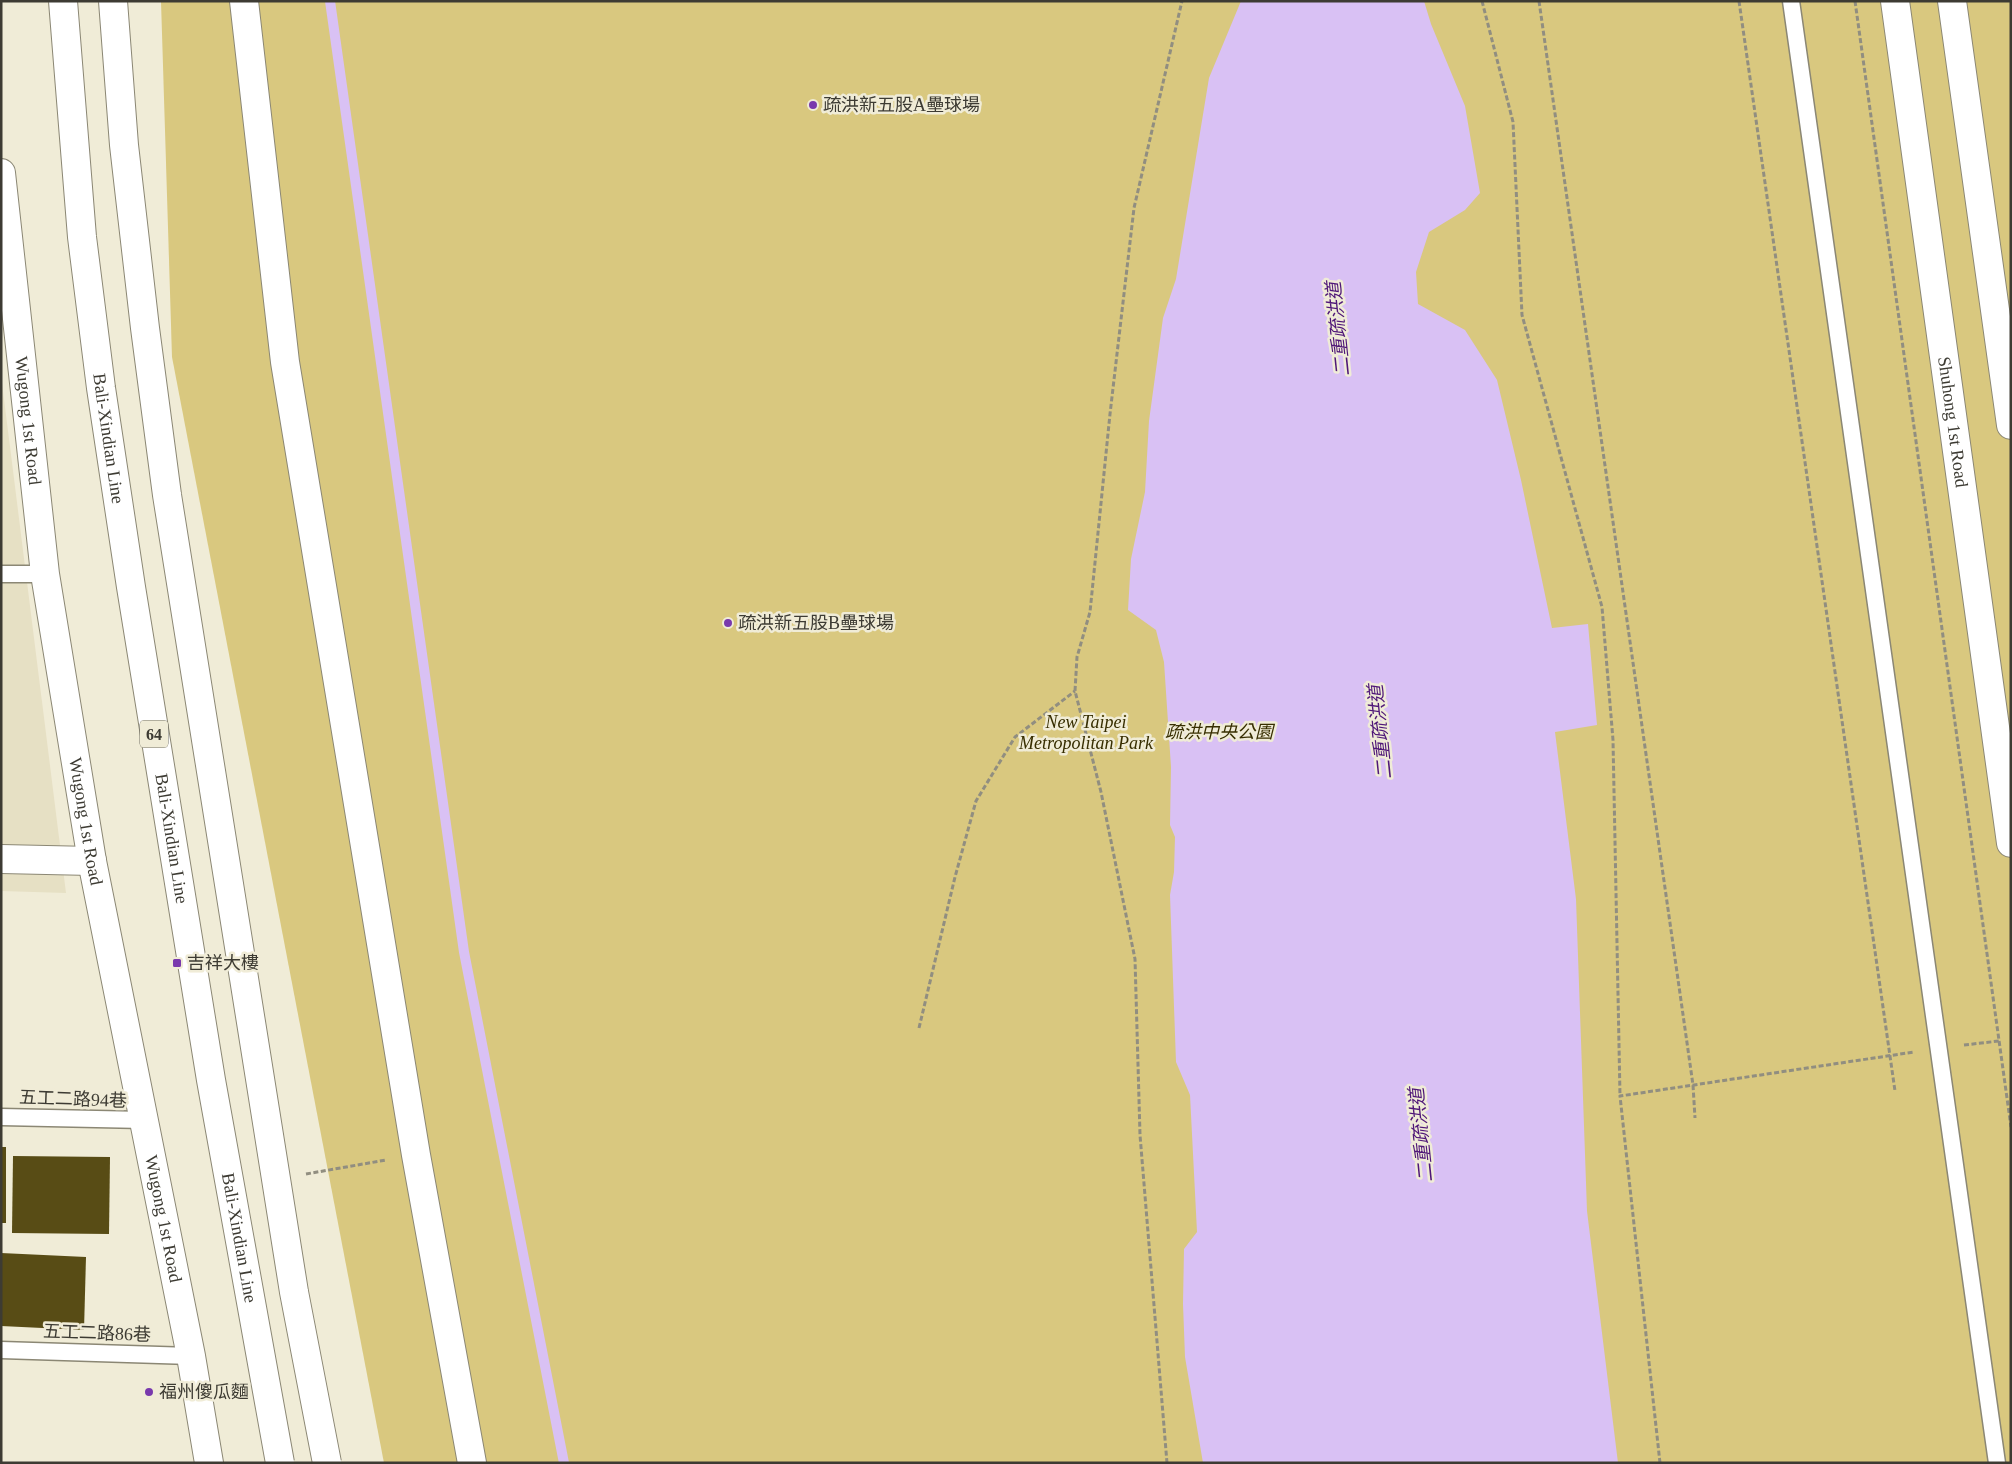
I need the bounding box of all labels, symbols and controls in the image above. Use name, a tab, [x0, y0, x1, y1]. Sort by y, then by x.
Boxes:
place label: 疏洪新五股A壘球場	[823, 95, 980, 115]
marker: 疏洪新五股A壘球場	[807, 99, 819, 111]
water label: 二重疏洪道	[1322, 278, 1353, 377]
street label: Wugong 1st Road	[11, 355, 45, 486]
street label: Shuhong 1st Road	[1934, 355, 1972, 489]
street label: Bali-Xindian Line	[89, 372, 128, 505]
place label: 疏洪新五股B壘球場	[738, 613, 894, 633]
marker: 疏洪新五股B壘球場	[722, 617, 734, 629]
water label: 二重疏洪道	[1364, 681, 1395, 780]
park label: New Taipei Metropolitan Park	[1018, 712, 1154, 753]
road number: 64	[140, 721, 168, 748]
park label: 疏洪中央公園	[1165, 722, 1276, 742]
street label: Wugong 1st Road	[65, 756, 107, 887]
street label: Bali-Xindian Line	[151, 772, 192, 905]
place label: 吉祥大樓	[187, 953, 259, 973]
marker: 吉祥大樓	[171, 957, 183, 969]
water label: 二重疏洪道	[1405, 1084, 1436, 1183]
street label: 五工二路94巷	[19, 1087, 127, 1111]
street label: Wugong 1st Road	[141, 1153, 186, 1284]
street label: Bali-Xindian Line	[218, 1171, 261, 1304]
street label: 五工二路86巷	[43, 1321, 151, 1345]
place label: 福州傻瓜麵	[159, 1382, 249, 1402]
marker: 福州傻瓜麵	[143, 1386, 155, 1398]

